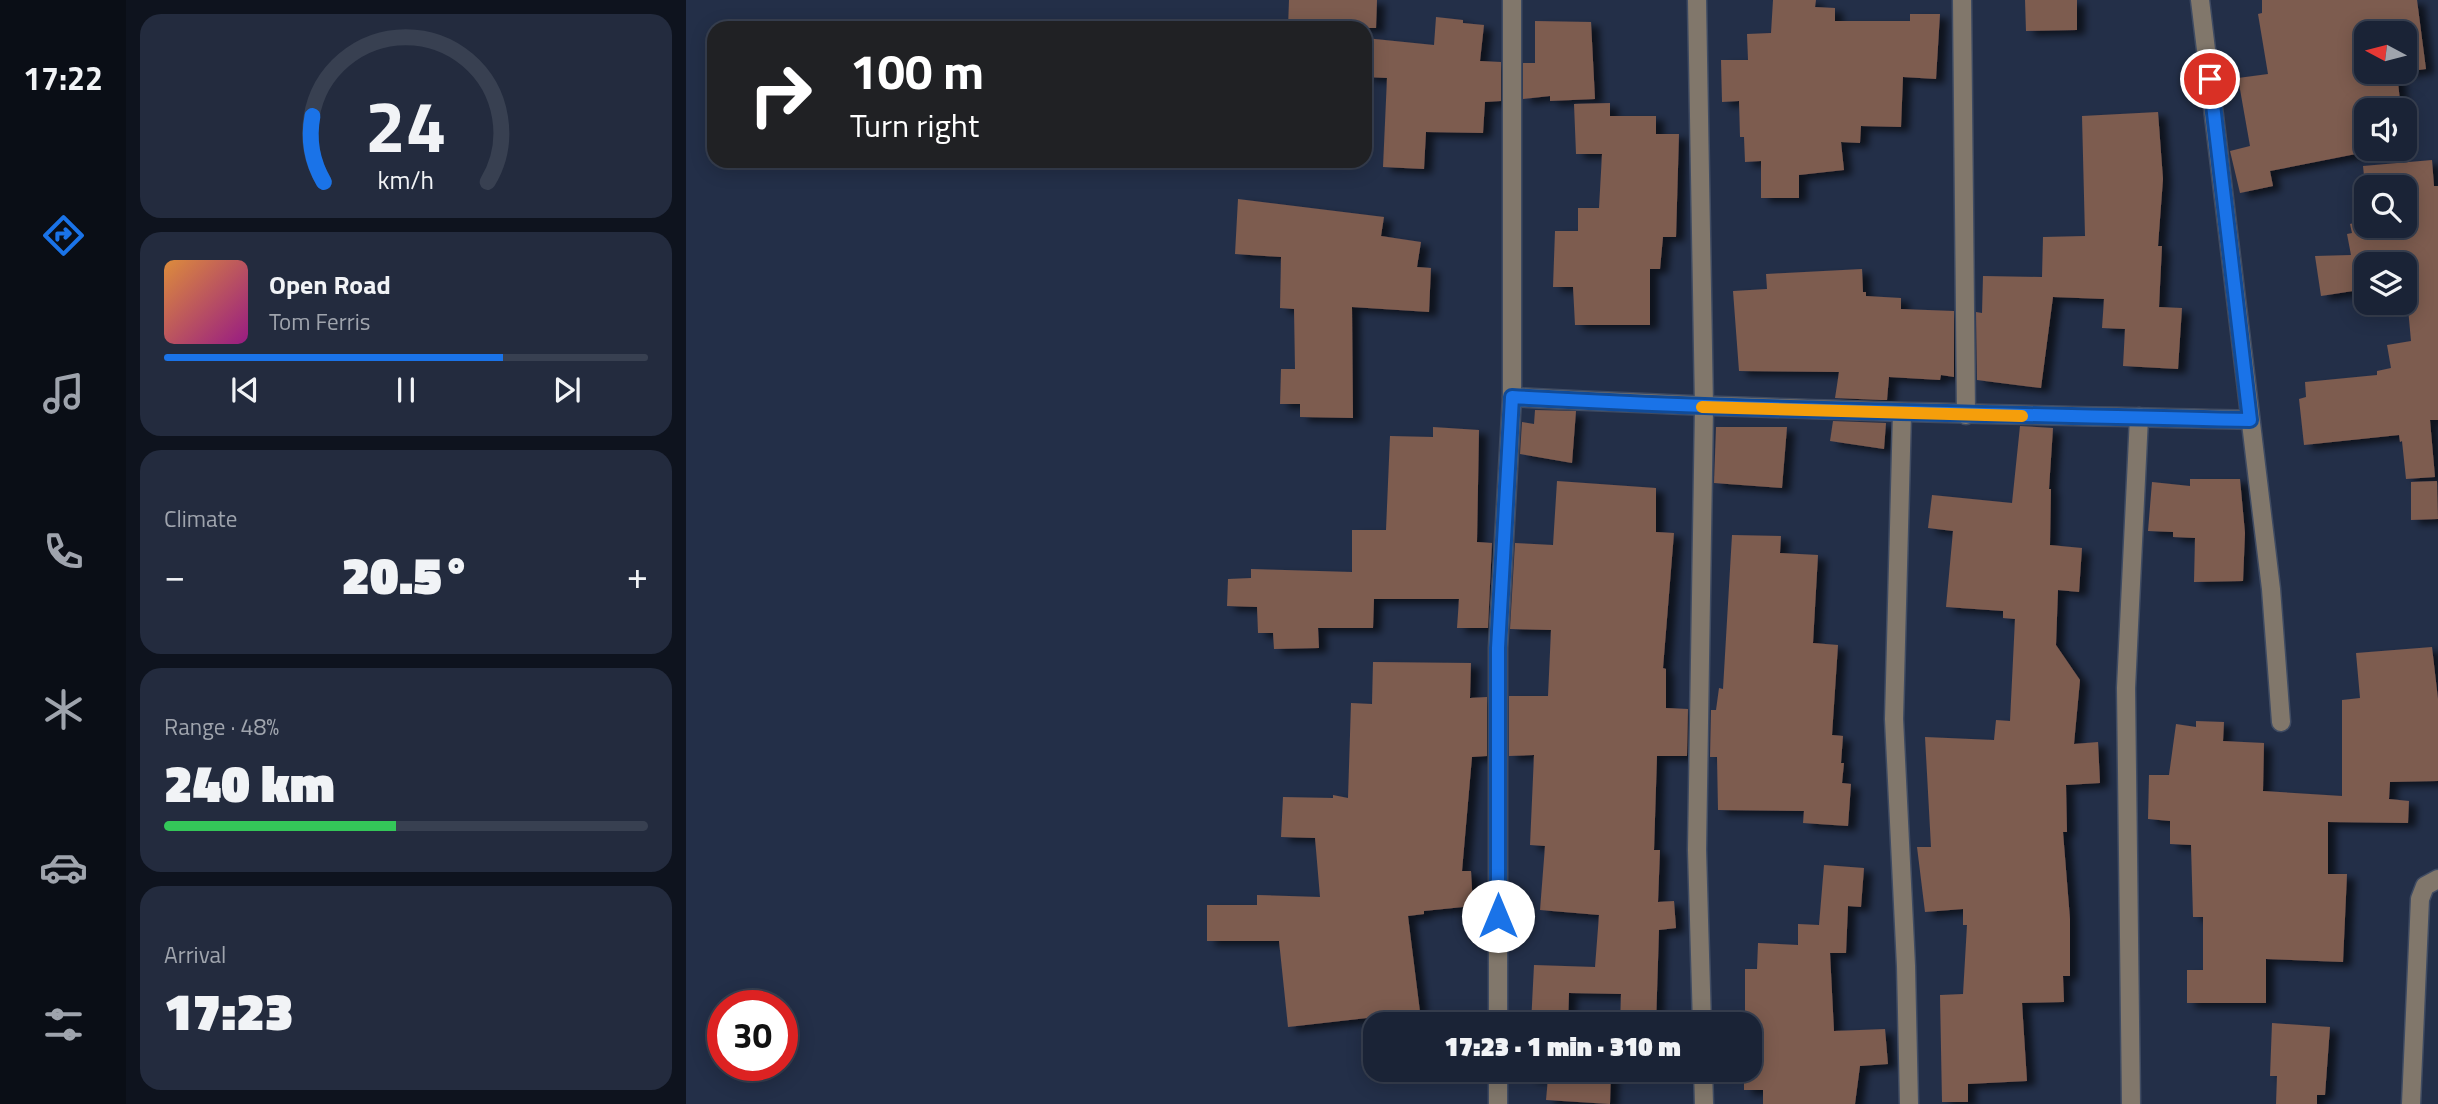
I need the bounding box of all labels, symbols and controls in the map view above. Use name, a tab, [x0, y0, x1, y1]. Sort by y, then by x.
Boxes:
north arrow	[2354, 21, 2417, 84]
map controls	[2354, 21, 2417, 315]
text: 100 m	[850, 33, 984, 108]
icon: right	[735, 49, 826, 140]
pin	[2180, 49, 2240, 109]
text: 17:22	[23, 54, 103, 102]
icon: arrive	[2191, 60, 2229, 98]
text: 24	[365, 70, 447, 180]
button: sound	[2354, 98, 2417, 161]
text: Turn right	[850, 101, 979, 149]
text: km/h	[378, 161, 434, 199]
button: search	[2354, 175, 2417, 238]
icon: directions	[39, 211, 88, 260]
button: layers	[2354, 252, 2417, 315]
text: Open Road	[269, 265, 391, 304]
text: Tom Ferris	[269, 304, 370, 339]
icon: music	[39, 369, 88, 418]
icon: previous	[226, 371, 264, 409]
icon: pause	[387, 371, 425, 409]
icon: next	[548, 371, 586, 409]
text: Climate	[164, 501, 237, 536]
icon: phone	[39, 527, 88, 576]
text: 20.5°	[341, 535, 471, 614]
text: −	[164, 546, 185, 604]
text: +	[627, 546, 648, 604]
icon: climate	[39, 685, 88, 734]
text: Range · 48%	[164, 709, 279, 744]
text: 240 km	[164, 743, 335, 822]
icon: car	[39, 843, 88, 892]
position arrow	[1461, 879, 1535, 953]
text: Arrival	[164, 937, 226, 972]
text: 17:23	[164, 971, 293, 1050]
speed limit sign: 30	[707, 990, 798, 1081]
icon: filters	[39, 1000, 88, 1049]
text: 17:23 · 1 min · 310 m	[1444, 1027, 1681, 1066]

